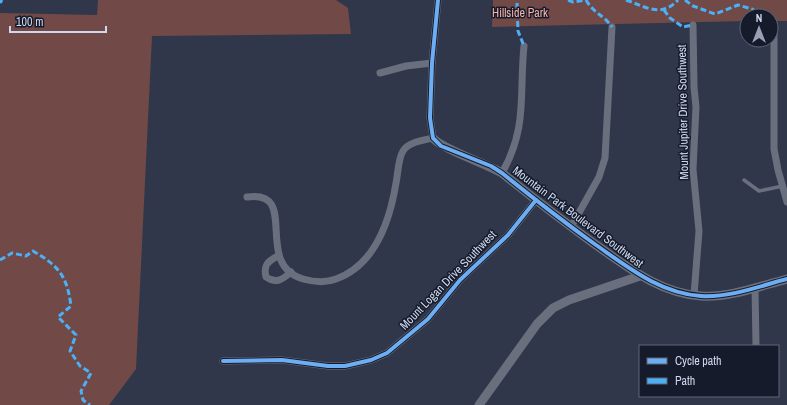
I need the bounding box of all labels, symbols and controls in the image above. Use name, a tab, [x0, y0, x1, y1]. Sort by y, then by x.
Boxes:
park label: Hillside Park	[492, 5, 548, 21]
scale bar	[10, 8, 106, 34]
north arrow	[739, 8, 779, 48]
text: N	[756, 11, 762, 25]
text: 100 m	[16, 14, 43, 30]
street label: Mount Jupiter Drive Southwest	[674, 44, 692, 180]
street label: Mountain Park Boulevard Southwest	[509, 163, 647, 272]
street label: Mount Logan Drive Southwest	[396, 227, 500, 333]
legend	[639, 345, 779, 397]
text: Cycle path	[675, 353, 722, 369]
text: Path	[675, 373, 695, 389]

